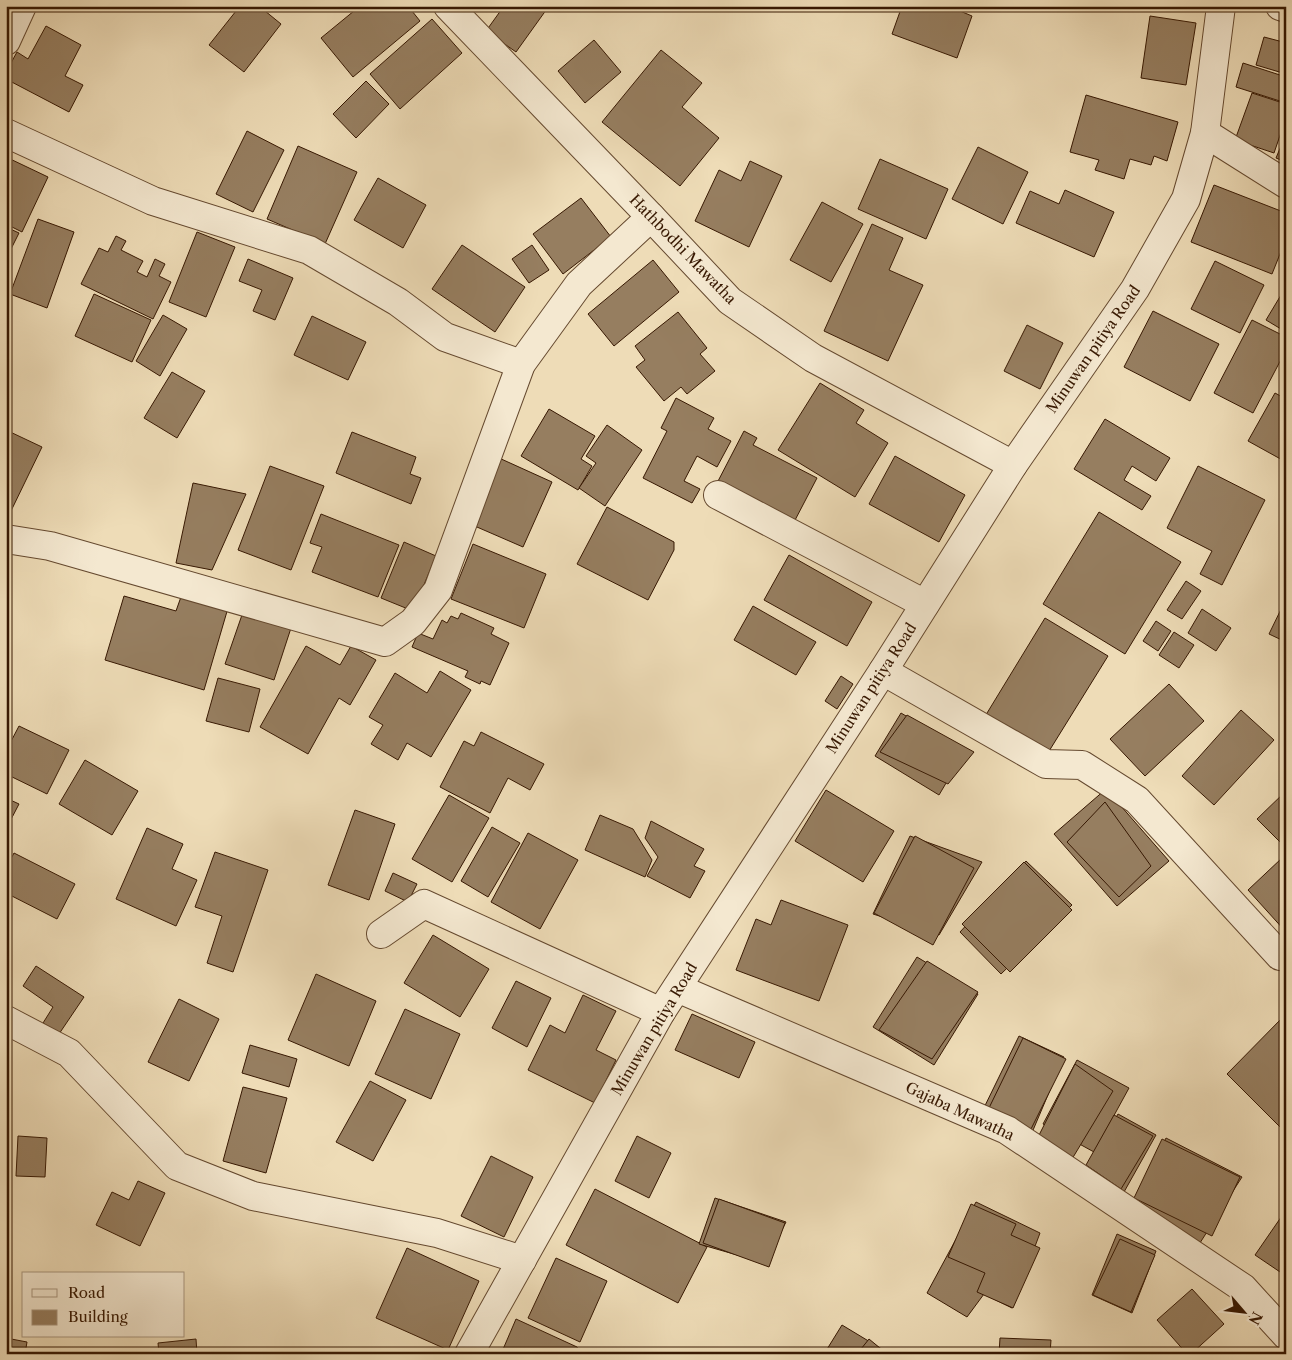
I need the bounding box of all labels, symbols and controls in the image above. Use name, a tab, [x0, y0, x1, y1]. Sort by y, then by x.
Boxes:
street label: Hathbodhi Mawatha	[626, 190, 741, 308]
street label: Minuwan pitiya Road	[1042, 281, 1144, 417]
street label: Minuwan pitiya Road	[822, 619, 920, 757]
street label: Minuwan pitiya Road	[607, 959, 701, 1099]
street label: Gajaba Mawatha	[903, 1077, 1018, 1145]
legend	[22, 1272, 185, 1338]
text: Road	[68, 1283, 105, 1302]
north arrow	[1220, 1288, 1270, 1338]
text: Building	[68, 1307, 128, 1326]
text: N	[1245, 1309, 1266, 1328]

